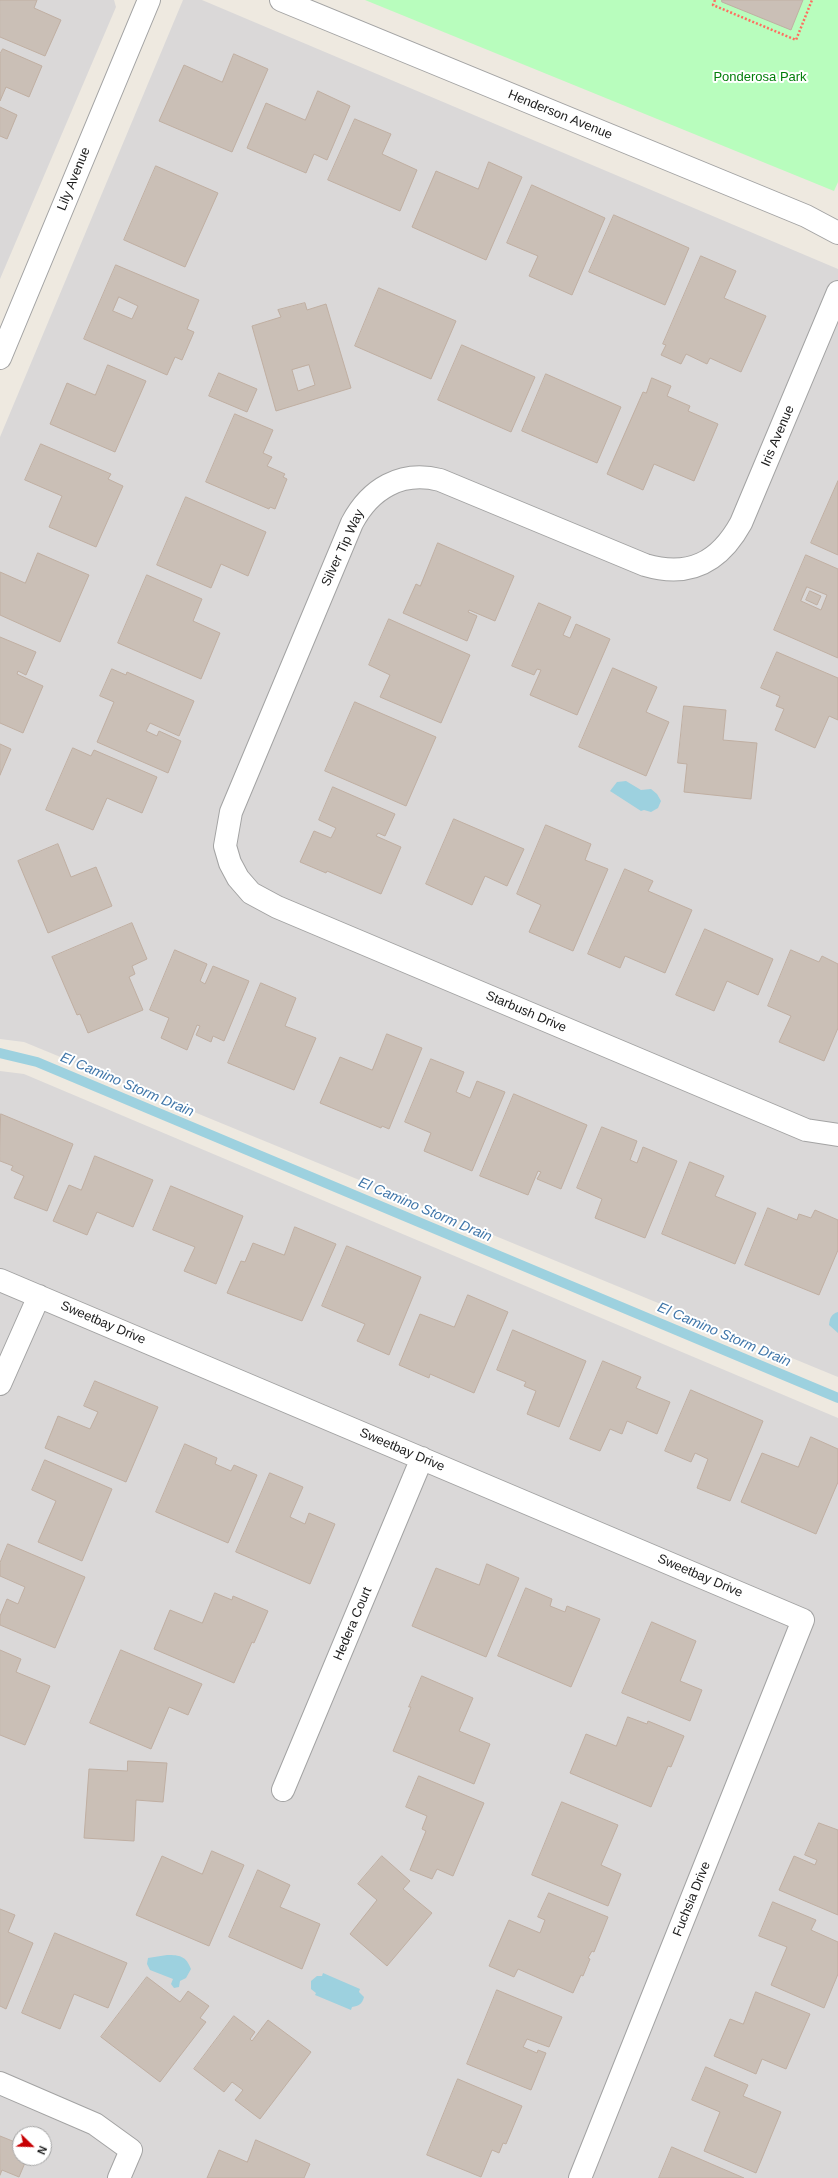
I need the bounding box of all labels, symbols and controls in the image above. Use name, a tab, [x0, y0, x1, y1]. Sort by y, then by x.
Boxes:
park label: Ponderosa Park	[713, 69, 807, 85]
street label: Henderson Avenue	[506, 87, 614, 143]
street label: Lily Avenue	[54, 145, 94, 213]
street label: Iris Avenue	[758, 403, 798, 469]
street label: Silver Tip Way	[318, 507, 368, 589]
street label: Starbush Drive	[483, 988, 569, 1036]
water label: El Camino Storm Drain	[58, 1049, 196, 1121]
water label: El Camino Storm Drain	[356, 1174, 494, 1246]
street label: Sweetbay Drive	[58, 1298, 148, 1348]
water label: El Camino Storm Drain	[655, 1299, 793, 1371]
street label: Sweetbay Drive	[357, 1425, 447, 1475]
street label: Sweetbay Drive	[655, 1551, 745, 1601]
street label: Hedera Court	[331, 1585, 375, 1663]
street label: Fuchsia Drive	[670, 1859, 714, 1939]
north arrow	[12, 2126, 52, 2166]
text: N	[35, 2144, 49, 2156]

